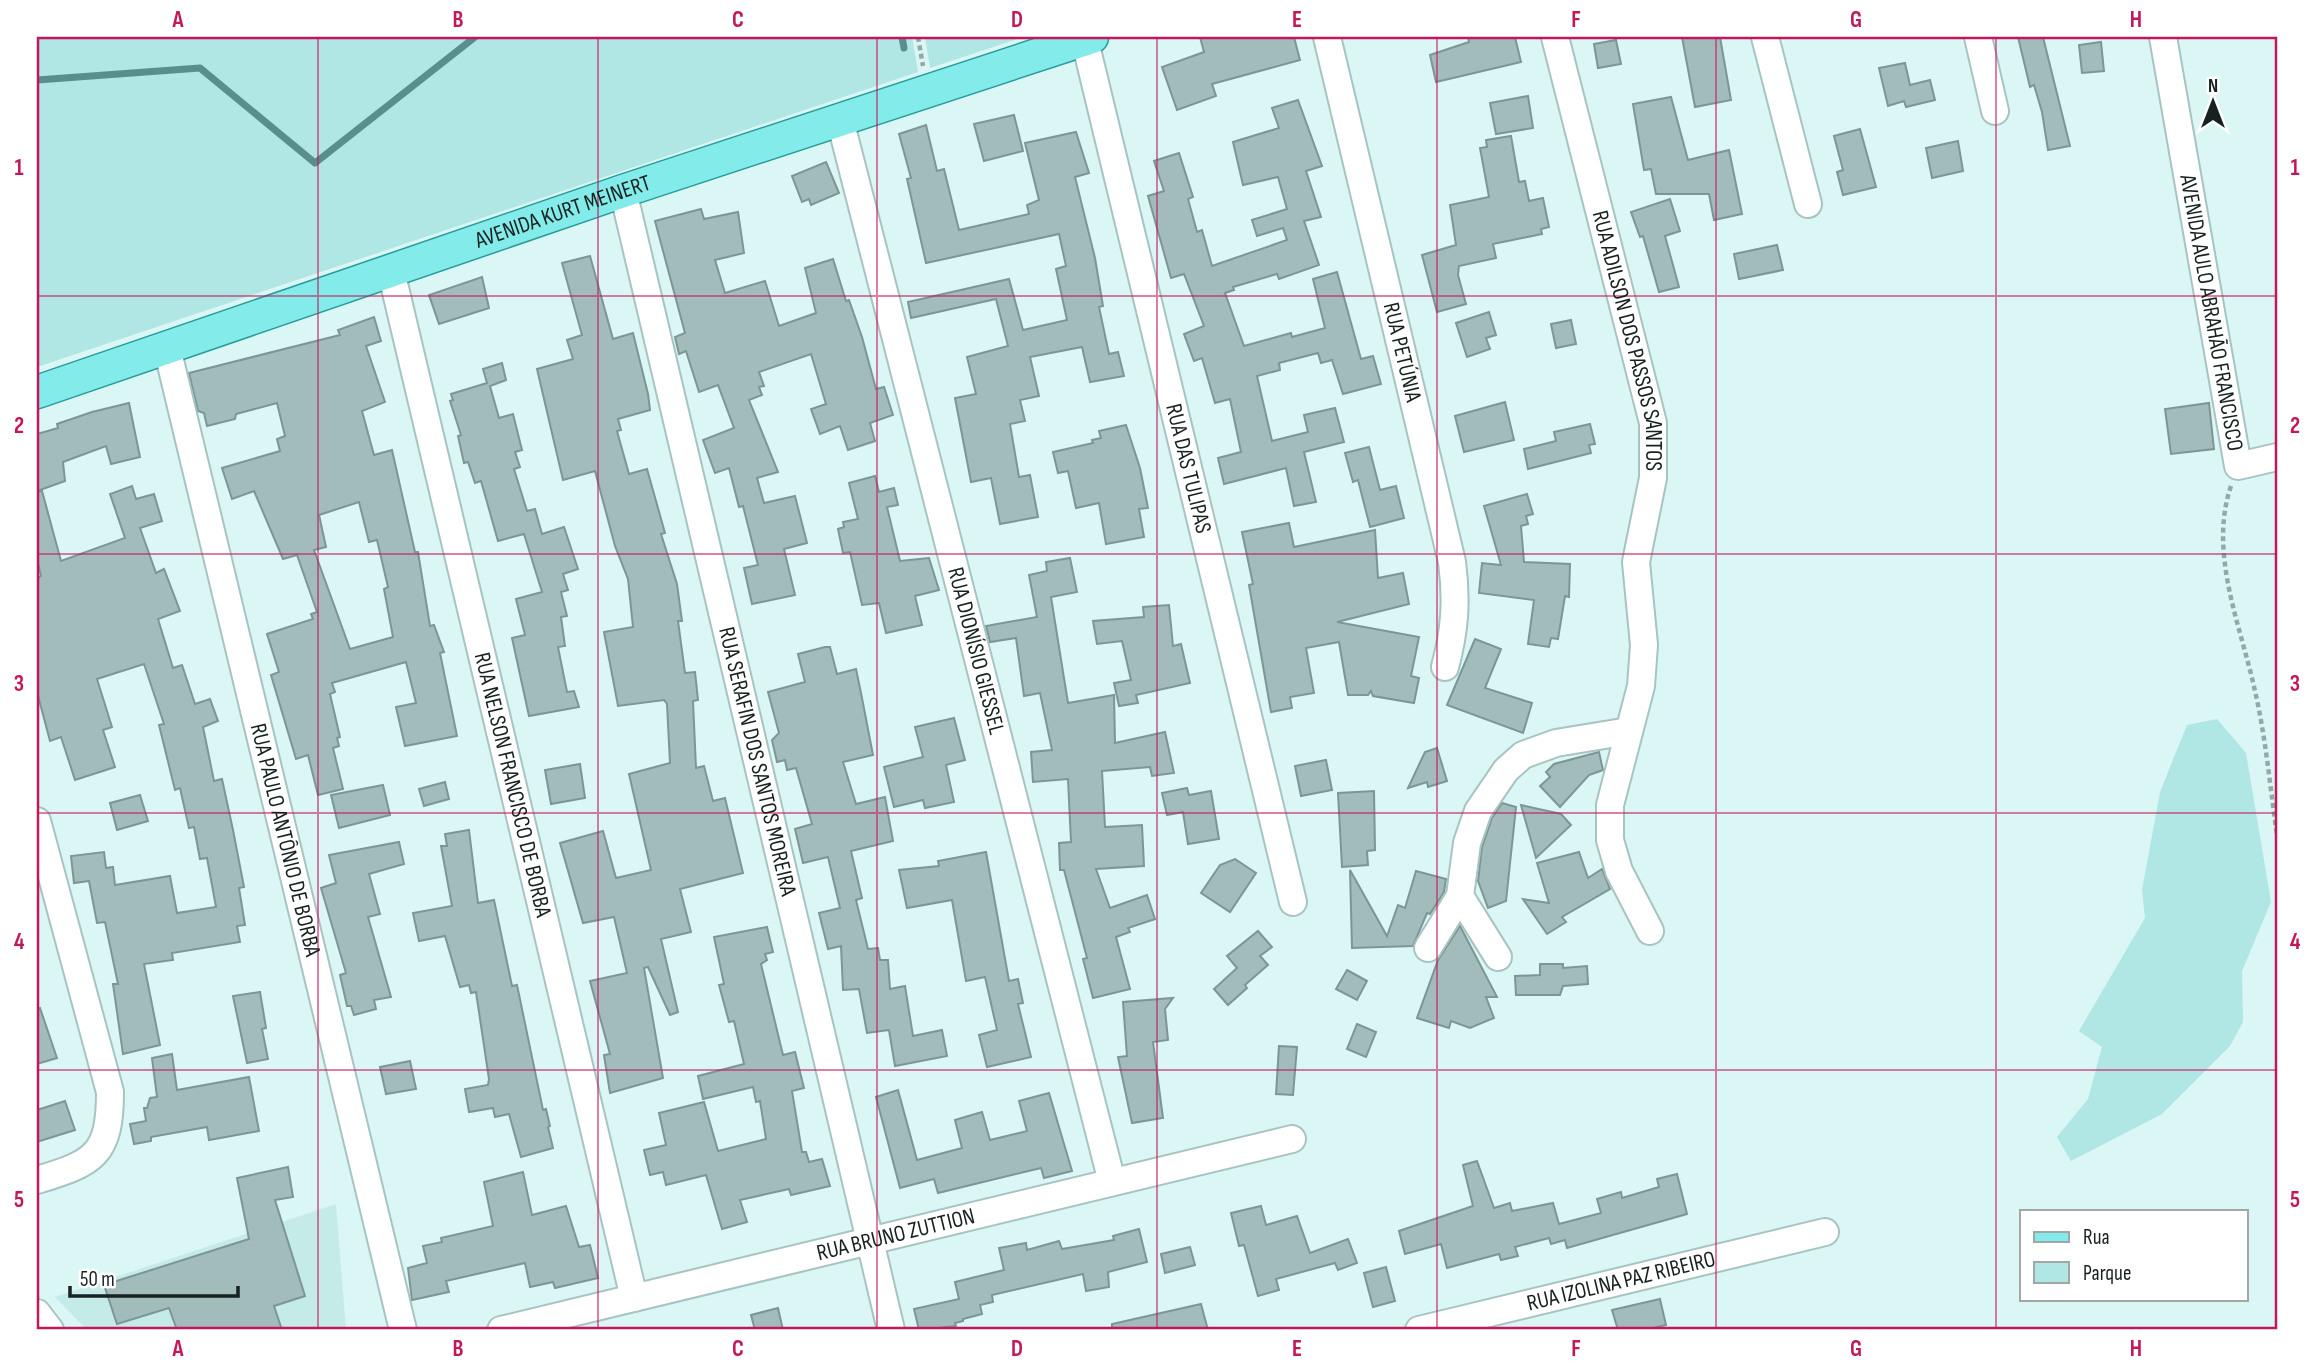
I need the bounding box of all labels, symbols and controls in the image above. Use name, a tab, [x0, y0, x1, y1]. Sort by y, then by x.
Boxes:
text: A	[172, 6, 185, 34]
text: B	[453, 6, 464, 34]
text: C	[732, 6, 744, 34]
text: D	[1011, 6, 1023, 34]
text: E	[1292, 6, 1302, 34]
text: F	[1571, 6, 1581, 34]
text: G	[1850, 6, 1862, 34]
text: H	[2130, 6, 2142, 34]
north arrow	[2178, 66, 2248, 136]
text: N	[2208, 75, 2218, 98]
text: 1	[14, 154, 24, 182]
text: 1	[2290, 154, 2300, 182]
street label: AVENIDA KURT MEINERT	[470, 169, 654, 255]
street label: AVENIDA AULO ABRAHÃO FRANCISCO	[2173, 171, 2249, 453]
street label: RUA ADILSON DOS PASSOS SANTOS	[1586, 208, 1667, 471]
street label: RUA PETÚNIA	[1377, 300, 1427, 405]
street label: RUA DAS TULIPAS	[1159, 401, 1217, 536]
text: 2	[14, 412, 24, 440]
text: 2	[2290, 412, 2300, 440]
street label: RUA DIONÍSIO GIESSEL	[941, 564, 1011, 738]
street label: RUA SERAFIN DOS SANTOS MOREIRA	[712, 624, 802, 899]
street label: RUA NELSON FRANCISCO DE BORBA	[468, 650, 557, 920]
text: 3	[14, 670, 24, 698]
text: 3	[2290, 670, 2300, 698]
street label: RUA PAULO ANTÔNIO DE BORBA	[244, 721, 327, 959]
text: 4	[14, 928, 25, 956]
text: 4	[2290, 928, 2301, 956]
text: 5	[14, 1186, 24, 1214]
text: 5	[2290, 1186, 2300, 1214]
street label: RUA BRUNO ZUTTION	[814, 1202, 977, 1267]
legend	[2020, 1210, 2248, 1300]
text: Rua	[2083, 1225, 2110, 1250]
street label: RUA IZOLINA PAZ RIBEIRO	[1524, 1245, 1718, 1317]
scale bar	[70, 1255, 238, 1299]
text: Parque	[2083, 1261, 2131, 1286]
text: 50 m	[80, 1267, 115, 1292]
text: A	[172, 1335, 185, 1363]
text: B	[453, 1335, 464, 1363]
text: C	[732, 1335, 744, 1363]
text: D	[1011, 1335, 1023, 1363]
text: E	[1292, 1335, 1302, 1363]
text: F	[1571, 1335, 1581, 1363]
text: G	[1850, 1335, 1862, 1363]
text: H	[2130, 1335, 2142, 1363]

